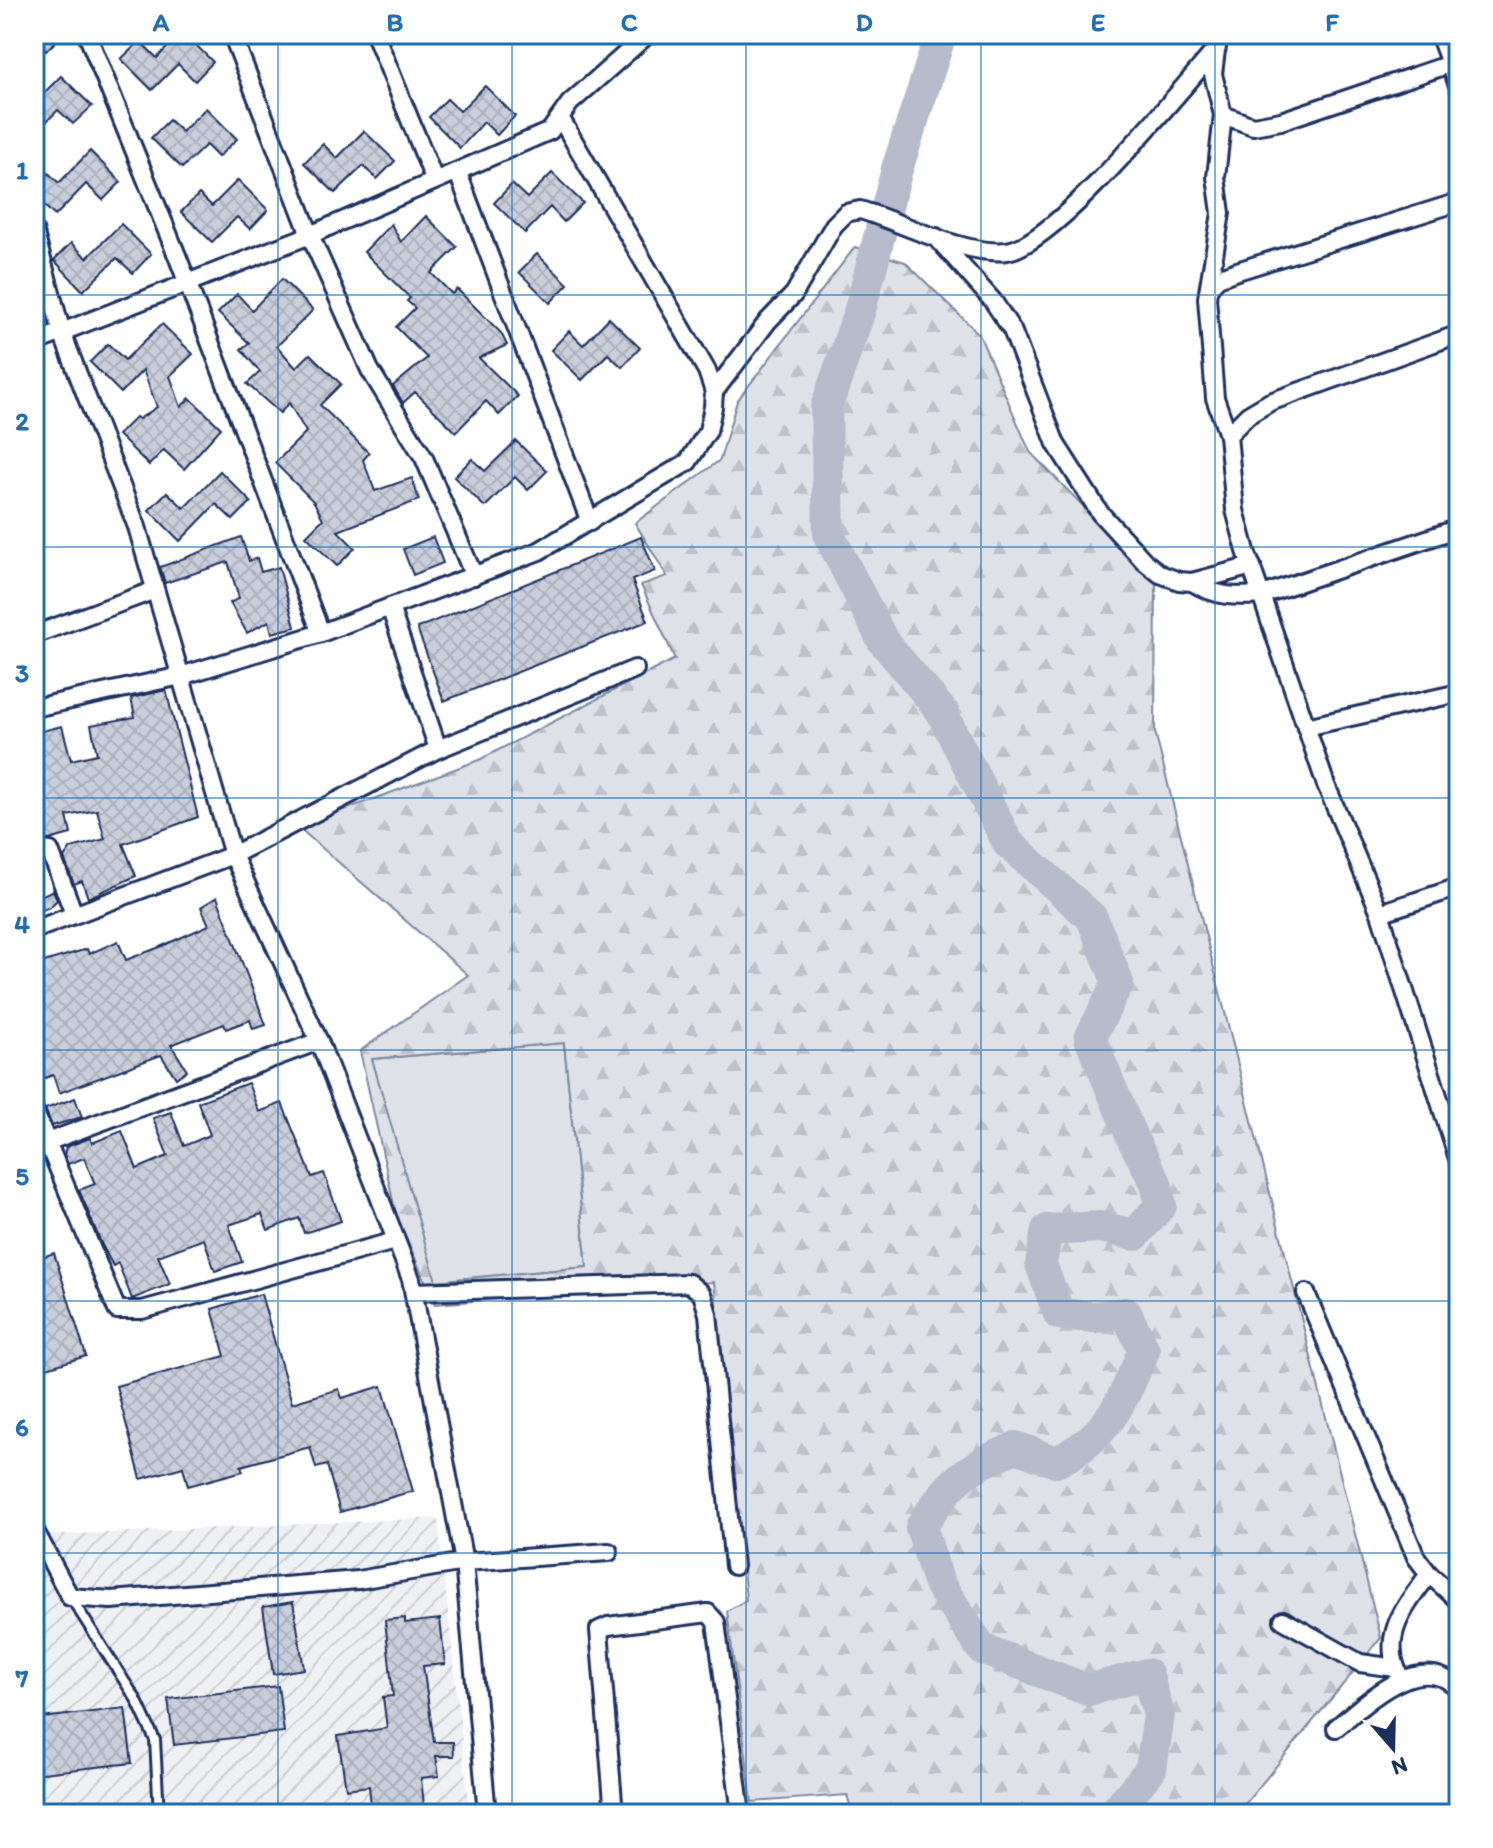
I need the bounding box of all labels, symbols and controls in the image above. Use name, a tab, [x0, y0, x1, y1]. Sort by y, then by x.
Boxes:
text: A	[152, 6, 170, 38]
text: B	[387, 6, 404, 38]
text: C	[621, 6, 638, 38]
text: D	[855, 6, 873, 38]
text: E	[1091, 6, 1105, 38]
text: F	[1325, 6, 1339, 38]
text: 1	[16, 154, 28, 186]
text: 2	[15, 405, 29, 437]
text: 3	[15, 657, 29, 689]
text: 4	[14, 908, 30, 940]
text: 5	[15, 1160, 29, 1192]
text: 6	[15, 1411, 29, 1443]
text: 7	[15, 1662, 29, 1694]
north arrow	[1353, 1708, 1433, 1788]
text: N	[1388, 1751, 1411, 1782]

